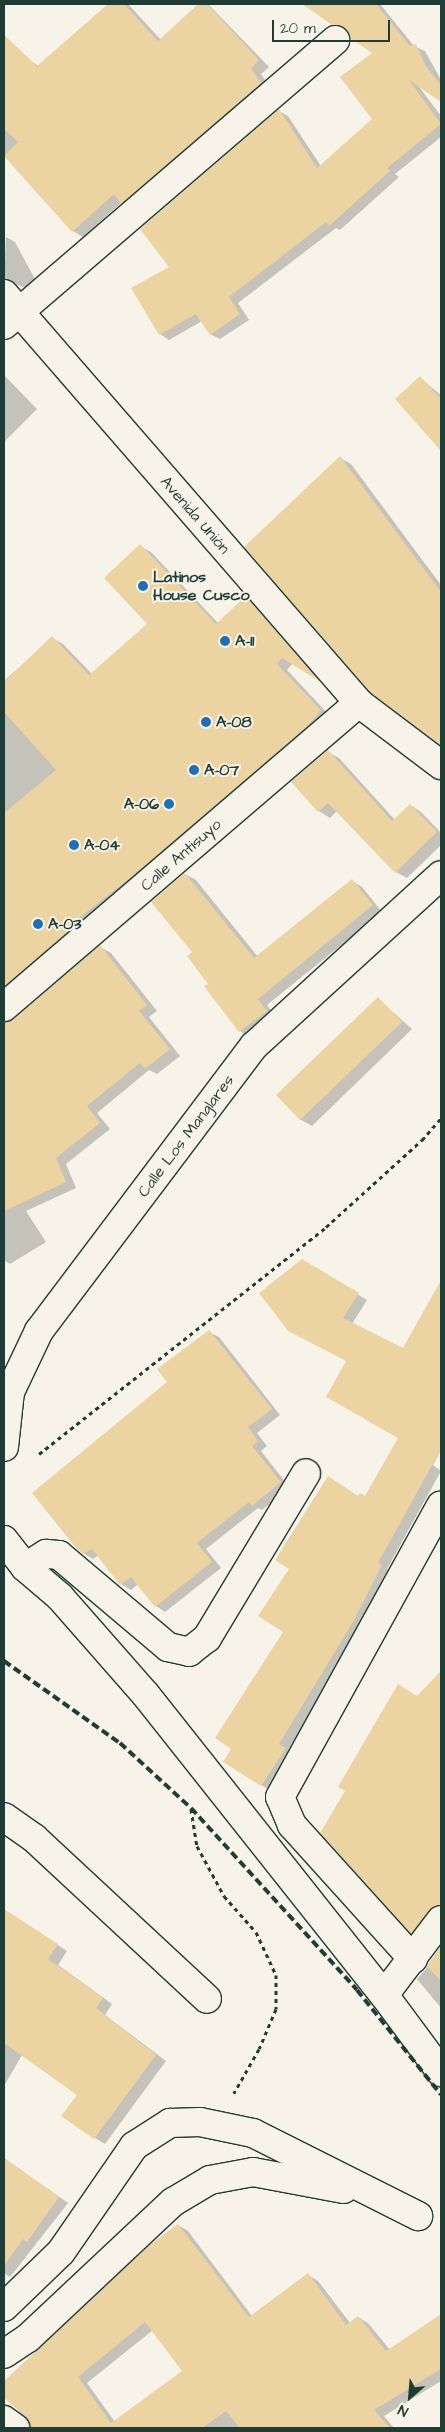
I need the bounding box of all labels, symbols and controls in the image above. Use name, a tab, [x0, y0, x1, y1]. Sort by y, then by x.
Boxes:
scale bar	[275, 10, 392, 42]
text: 20 m	[280, 18, 316, 39]
street label: Avenida Unión	[156, 472, 234, 558]
place label: Latinos House Cusco	[153, 567, 250, 605]
marker: Latinos House Cusco	[137, 580, 149, 592]
place label: A-11	[235, 631, 254, 651]
marker: A-11	[219, 635, 231, 647]
place label: A-08	[216, 712, 252, 732]
marker: A-08	[200, 716, 212, 728]
place label: A-07	[204, 760, 239, 780]
marker: A-07	[188, 764, 200, 776]
place label: A-06	[124, 794, 159, 814]
marker: A-06	[163, 798, 175, 810]
street label: Calle Antisuyo	[137, 815, 225, 895]
place label: A-04	[84, 835, 120, 855]
marker: A-04	[68, 839, 80, 851]
place label: A-03	[48, 914, 81, 934]
marker: A-03	[32, 918, 44, 930]
street label: Calle Los Manglares	[134, 1071, 238, 1201]
north arrow	[385, 2372, 435, 2422]
text: N	[395, 2399, 412, 2421]

